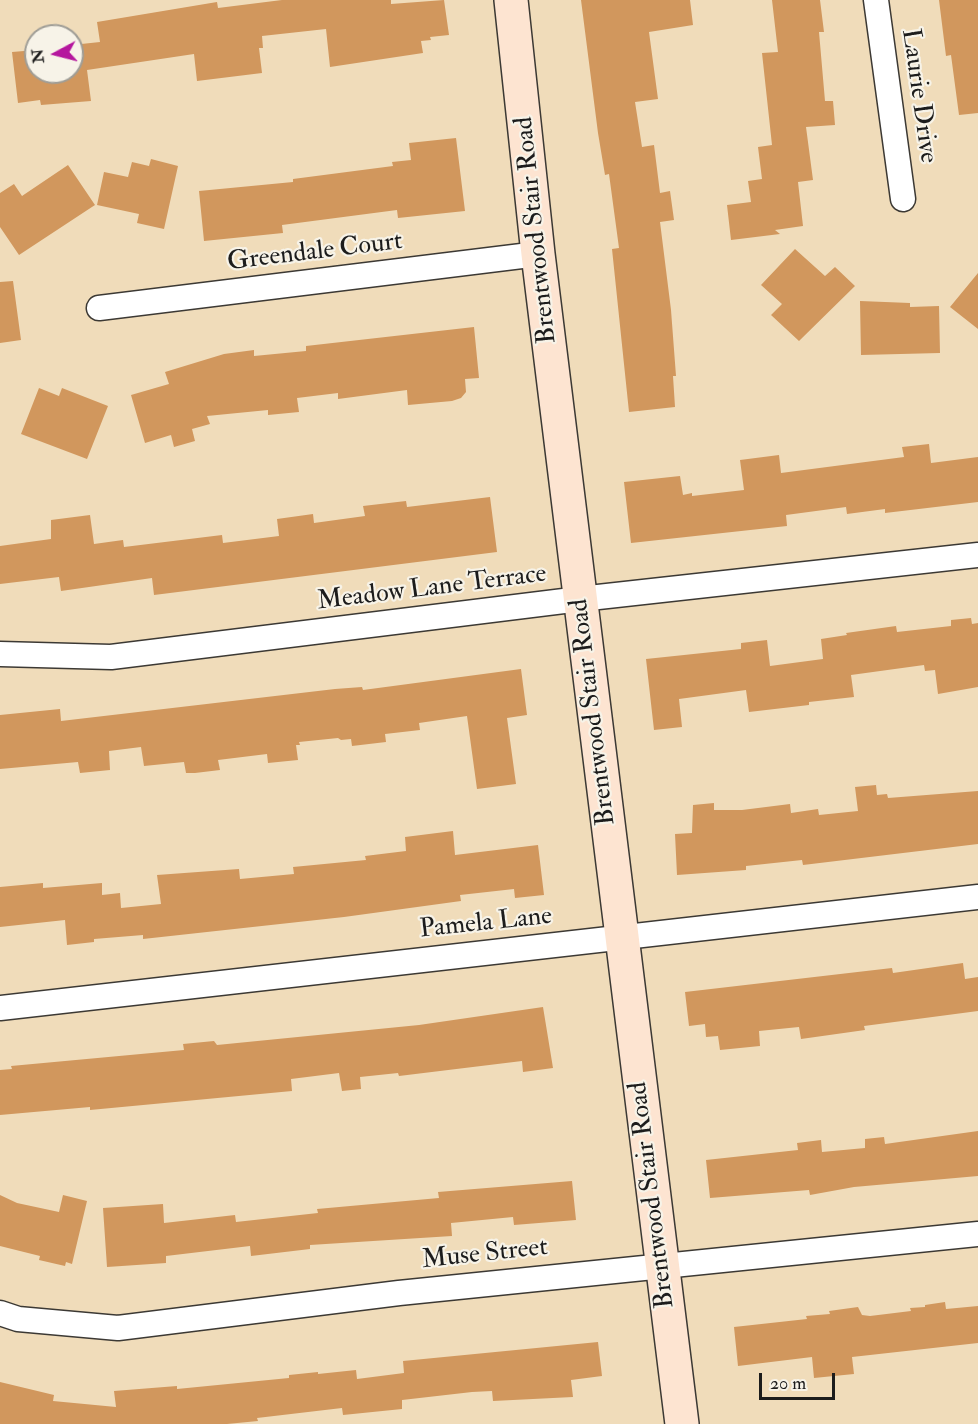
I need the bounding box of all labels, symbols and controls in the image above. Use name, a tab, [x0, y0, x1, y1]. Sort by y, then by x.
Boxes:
north arrow	[24, 24, 84, 84]
street label: Laurie Drive	[893, 27, 943, 165]
text: N	[27, 48, 49, 64]
street label: Brentwood Stair Road	[510, 115, 564, 345]
street label: Greendale Court	[226, 227, 404, 279]
street label: Meadow Lane Terrace	[316, 559, 548, 619]
street label: Brentwood Stair Road	[565, 597, 623, 827]
street label: Pamela Lane	[418, 902, 554, 946]
street label: Brentwood Stair Road	[624, 1080, 682, 1310]
street label: Muse Street	[421, 1233, 549, 1277]
scale bar	[762, 1361, 838, 1399]
text: 20 m	[770, 1372, 806, 1395]

